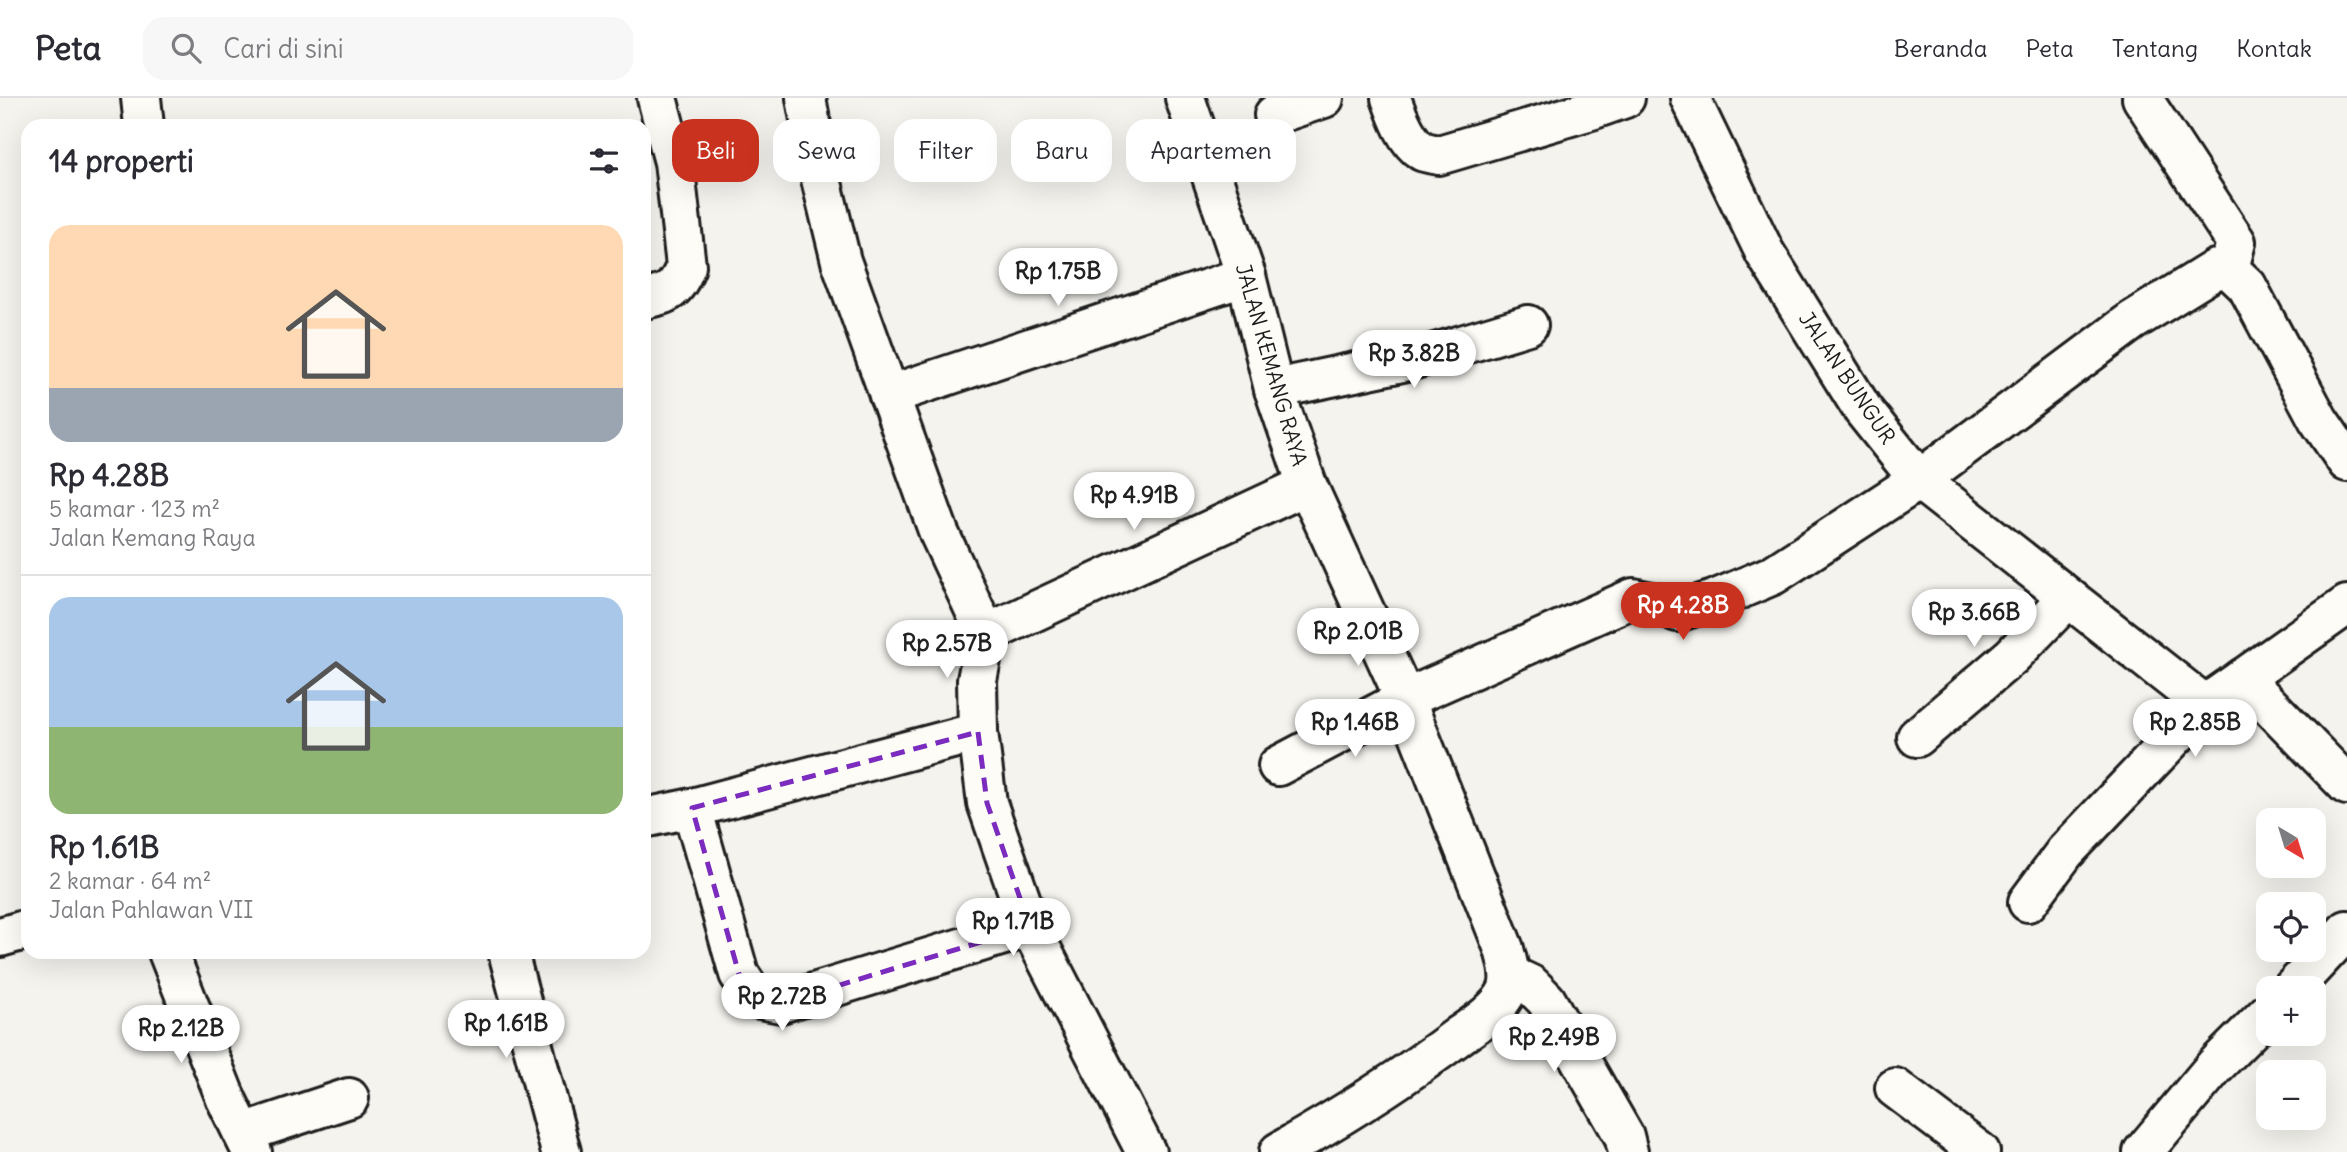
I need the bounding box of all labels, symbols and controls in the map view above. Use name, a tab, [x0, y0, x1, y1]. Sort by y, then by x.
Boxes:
search box	[143, 17, 633, 80]
text: Peta	[35, 27, 101, 69]
icon: search	[167, 29, 205, 67]
text: Cari di sini	[223, 32, 344, 65]
text: Beranda	[1894, 33, 1987, 63]
text: Peta	[2025, 33, 2074, 63]
text: Tentang	[2112, 33, 2198, 63]
text: Kontak	[2236, 33, 2312, 63]
chip: Beli	[672, 119, 759, 182]
chip: Sewa	[773, 119, 880, 182]
chip: Filter	[894, 119, 997, 182]
chip: Baru	[1011, 119, 1112, 182]
chip: Apartemen	[1126, 119, 1296, 182]
text: 14 properti	[49, 142, 194, 180]
icon: filters	[585, 142, 623, 180]
pin: Rp 1.75B	[986, 248, 1130, 308]
text: Rp 1.75B	[1015, 256, 1101, 285]
street label: JALAN KEMANG RAYA	[1230, 261, 1313, 469]
icon: home	[273, 271, 399, 397]
street label: JALAN BUNGUR	[1793, 306, 1902, 449]
pin: Rp 3.82B	[1342, 330, 1486, 390]
text: Rp 3.82B	[1368, 338, 1460, 367]
text: Rp 4.28B	[49, 456, 169, 494]
pin: Rp 4.91B	[1062, 472, 1206, 532]
text: Rp 4.91B	[1090, 480, 1178, 509]
text: 5 kamar · 123 m²	[49, 494, 220, 523]
text: Jalan Kemang Raya	[49, 523, 256, 552]
pin: Rp 4.28B	[1611, 582, 1755, 642]
pin: Rp 3.66B	[1902, 589, 2046, 649]
text: Rp 4.28B	[1637, 590, 1729, 619]
text: Rp 3.66B	[1928, 597, 2020, 626]
pin: Rp 2.01B	[1286, 608, 1430, 668]
text: Rp 2.01B	[1313, 616, 1403, 645]
pin: Rp 2.57B	[875, 620, 1019, 680]
text: Rp 2.57B	[902, 628, 992, 657]
icon: home	[273, 643, 399, 769]
pin: Rp 1.46B	[1283, 700, 1427, 759]
pin: Rp 2.85B	[2123, 700, 2267, 759]
text: Rp 1.46B	[1311, 707, 1399, 736]
text: Rp 2.85B	[2149, 707, 2241, 736]
north arrow	[2256, 808, 2326, 878]
map controls	[2256, 808, 2326, 1130]
text: Rp 1.61B	[49, 828, 159, 866]
text: 2 kamar · 64 m²	[49, 866, 211, 895]
button: locate	[2256, 892, 2326, 962]
text: Jalan Pahlawan VII	[49, 895, 253, 924]
pin: Rp 1.71B	[941, 898, 1085, 958]
text: Rp 1.71B	[972, 906, 1054, 935]
pin: Rp 2.72B	[710, 974, 854, 1033]
button: +	[2256, 976, 2326, 1046]
text: Rp 2.72B	[737, 981, 827, 1010]
pin: Rp 1.61B	[434, 1000, 578, 1060]
pin: Rp 2.12B	[109, 1006, 253, 1065]
text: Rp 1.61B	[464, 1008, 548, 1037]
text: Rp 2.12B	[138, 1013, 224, 1042]
pin: Rp 2.49B	[1482, 1014, 1626, 1074]
text: Rp 2.49B	[1508, 1022, 1600, 1051]
button: −	[2256, 1060, 2326, 1130]

